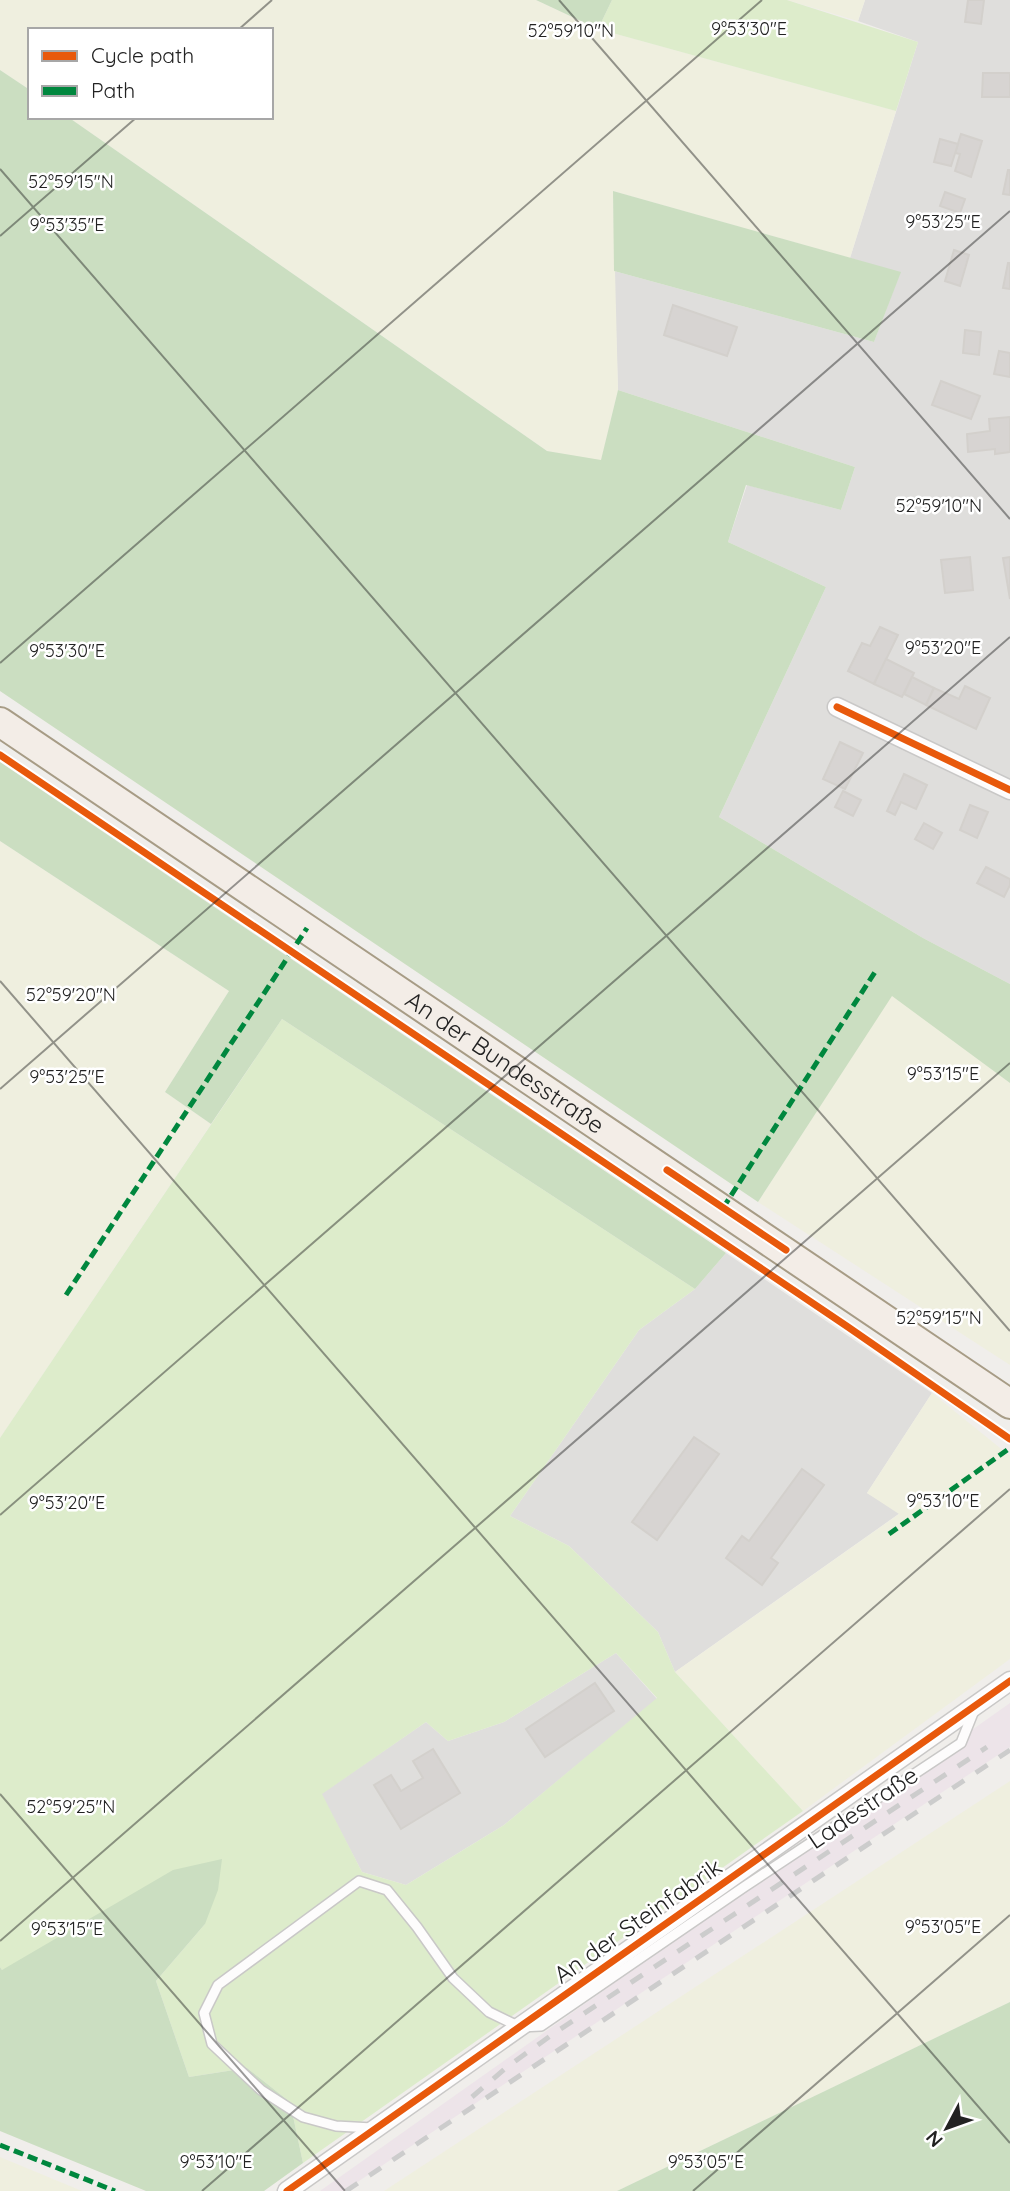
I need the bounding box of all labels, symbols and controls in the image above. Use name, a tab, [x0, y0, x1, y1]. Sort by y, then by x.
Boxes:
text: 9°53'30"E	[711, 17, 787, 40]
text: 52°59'10"N	[528, 19, 614, 42]
legend	[28, 28, 273, 119]
text: Cycle path	[91, 42, 194, 68]
text: Path	[91, 77, 135, 103]
text: 52°59'15"N	[28, 170, 114, 193]
text: 9°53'25"E	[905, 210, 981, 233]
text: 9°53'35"E	[29, 213, 105, 236]
text: 52°59'10"N	[896, 494, 982, 517]
text: 9°53'20"E	[905, 636, 981, 659]
text: 9°53'30"E	[29, 639, 105, 662]
text: 52°59'20"N	[26, 983, 116, 1006]
street label: An der Bundesstraße	[400, 984, 610, 1140]
text: 9°53'15"E	[907, 1062, 979, 1085]
text: 9°53'25"E	[29, 1065, 105, 1088]
text: 52°59'15"N	[896, 1306, 982, 1329]
text: 9°53'10"E	[906, 1489, 980, 1512]
text: 9°53'20"E	[29, 1491, 105, 1514]
street label: Ladestraße	[802, 1759, 923, 1855]
text: 52°59'25"N	[27, 1795, 115, 1818]
street label: An der Steinfabrik	[547, 1851, 727, 1990]
text: 9°53'05"E	[905, 1915, 981, 1938]
text: 9°53'15"E	[31, 1917, 103, 1940]
north arrow	[912, 2093, 982, 2163]
text: N	[921, 2126, 948, 2152]
text: 9°53'10"E	[179, 2150, 253, 2173]
text: 9°53'05"E	[668, 2150, 744, 2173]

